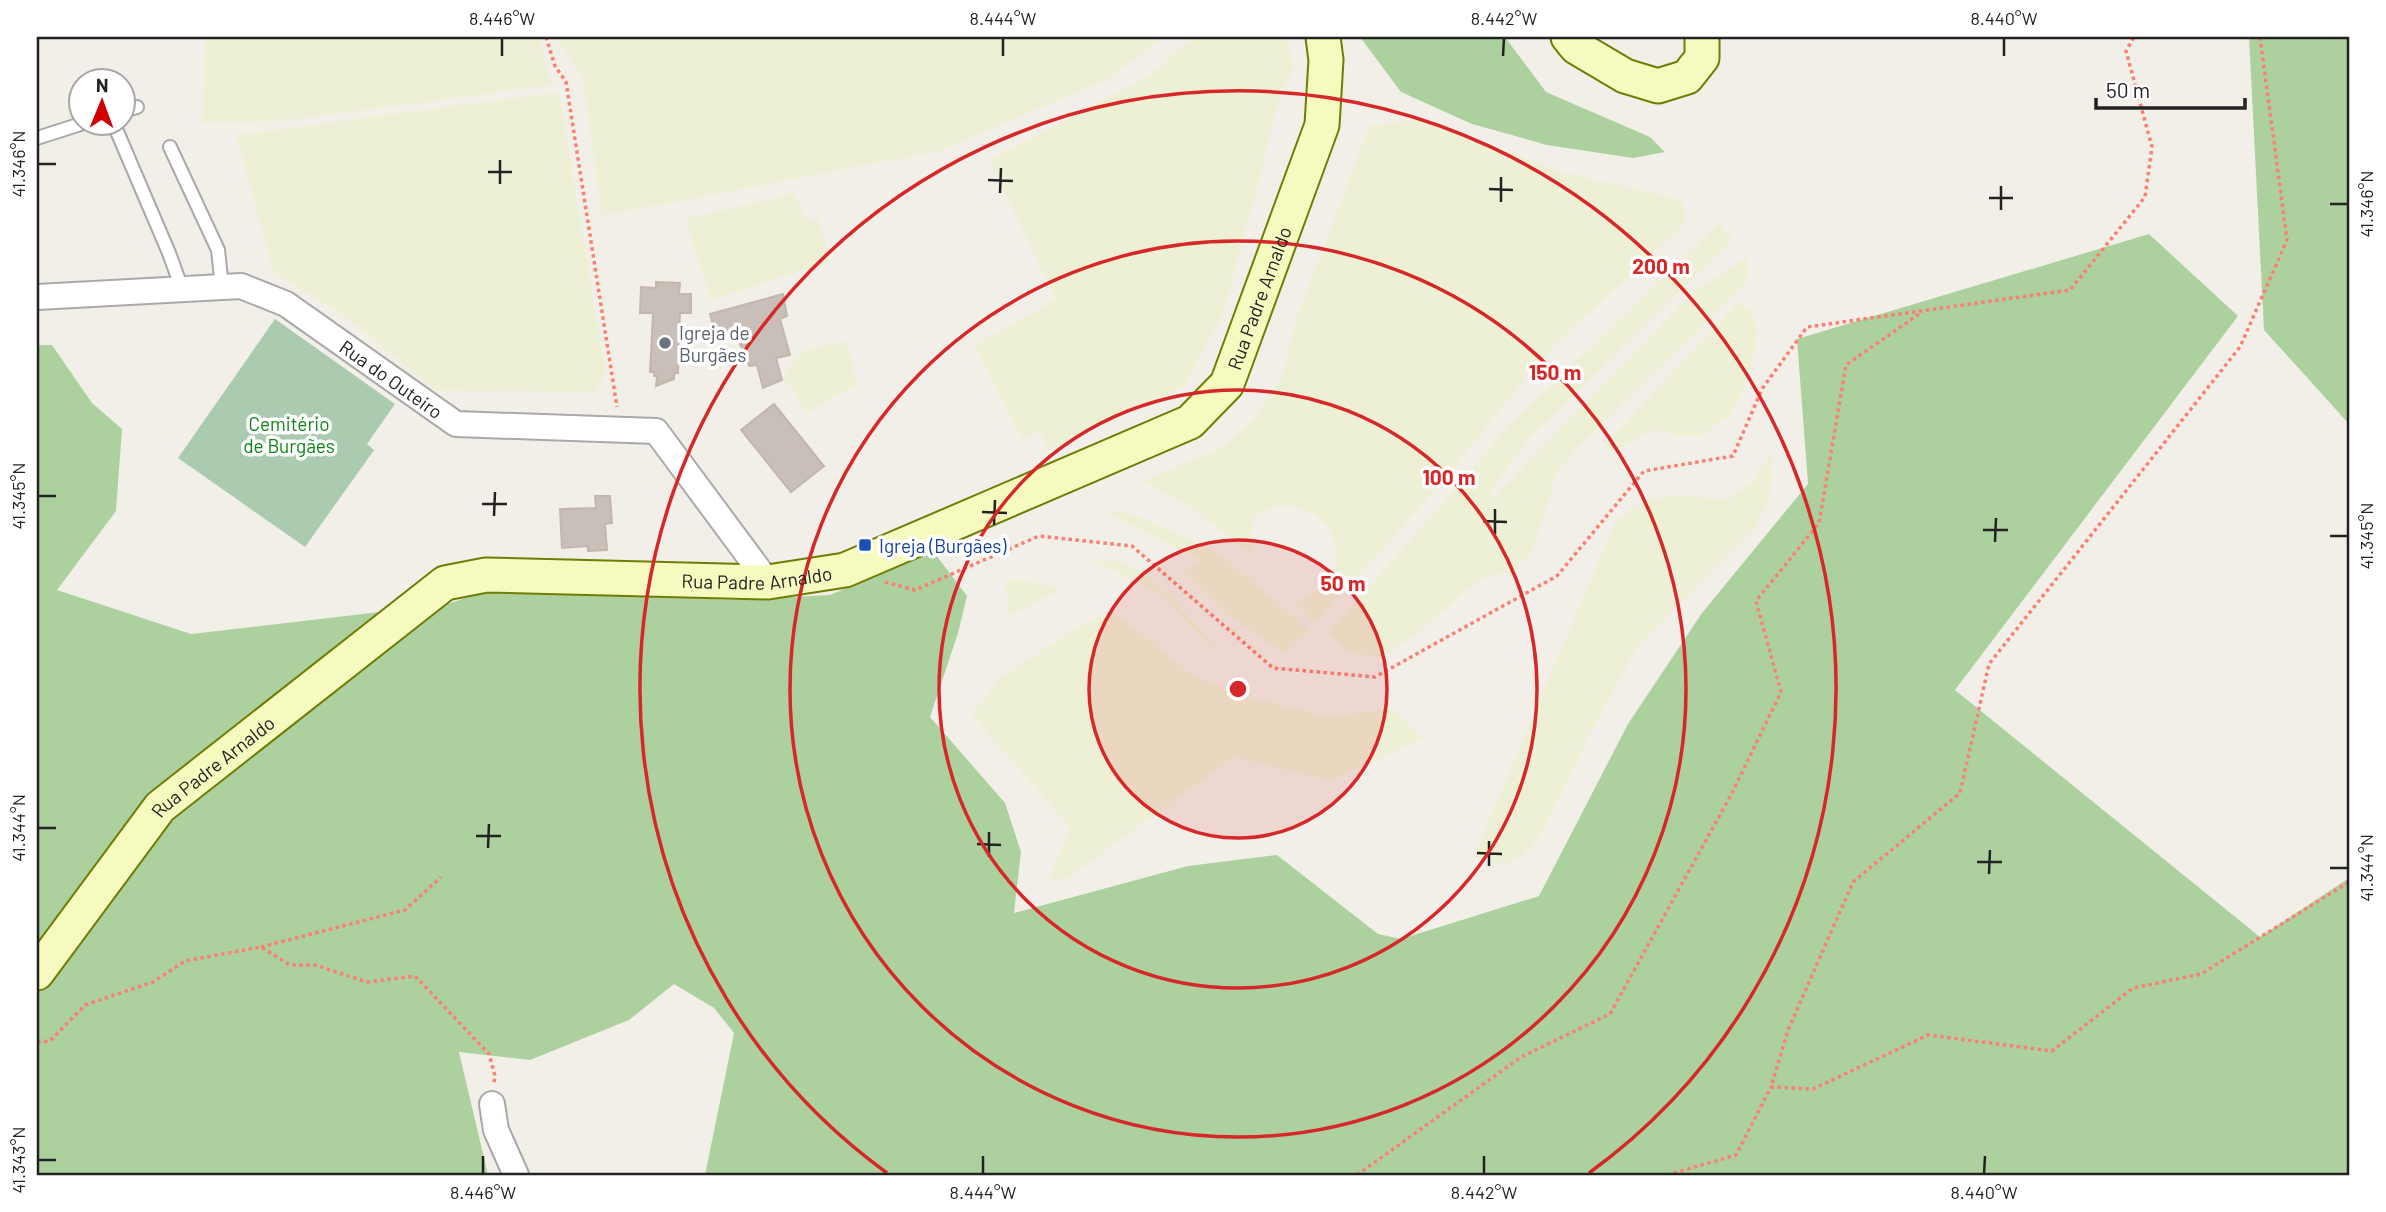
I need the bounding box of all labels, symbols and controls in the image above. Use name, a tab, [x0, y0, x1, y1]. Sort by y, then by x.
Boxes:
text: 8.446°W	[469, 7, 535, 29]
text: 8.444°W	[970, 7, 1037, 29]
text: 8.442°W	[1471, 7, 1537, 29]
text: 8.440°W	[1970, 7, 2038, 29]
north arrow	[66, 66, 136, 136]
scale bar	[2096, 66, 2244, 110]
text: N	[96, 73, 109, 96]
text: 50 m	[2106, 77, 2150, 102]
text: 41.346°N	[7, 130, 29, 198]
text: 41.346°N	[2355, 170, 2377, 238]
street label: Rua Padre Arnaldo	[1222, 223, 1295, 373]
text: 200 m	[1632, 253, 1690, 278]
place label: Igreja de Burgães	[679, 321, 750, 366]
street label: Rua do Outeiro	[336, 334, 448, 423]
marker: Igreja de Burgães	[657, 335, 673, 351]
text: 150 m	[1529, 359, 1581, 384]
park label: Cemitério de Burgães	[243, 412, 335, 457]
text: 41.345°N	[7, 462, 29, 530]
text: 100 m	[1422, 464, 1476, 489]
text: 41.345°N	[2355, 502, 2377, 570]
place label: Igreja (Burgães)	[879, 534, 1007, 557]
marker: Igreja (Burgães)	[857, 537, 873, 553]
street label: Rua Padre Arnaldo	[681, 561, 834, 594]
text: 50 m	[1320, 570, 1366, 595]
centre of rings	[1226, 677, 1250, 701]
street label: Rua Padre Arnaldo	[145, 710, 279, 821]
text: 41.344°N	[7, 794, 29, 862]
text: 41.344°N	[2355, 834, 2377, 902]
text: 41.343°N	[7, 1126, 29, 1194]
text: 8.446°W	[450, 1181, 516, 1203]
text: 8.444°W	[950, 1181, 1017, 1203]
text: 8.442°W	[1451, 1181, 1517, 1203]
text: 8.440°W	[1950, 1181, 2018, 1203]

